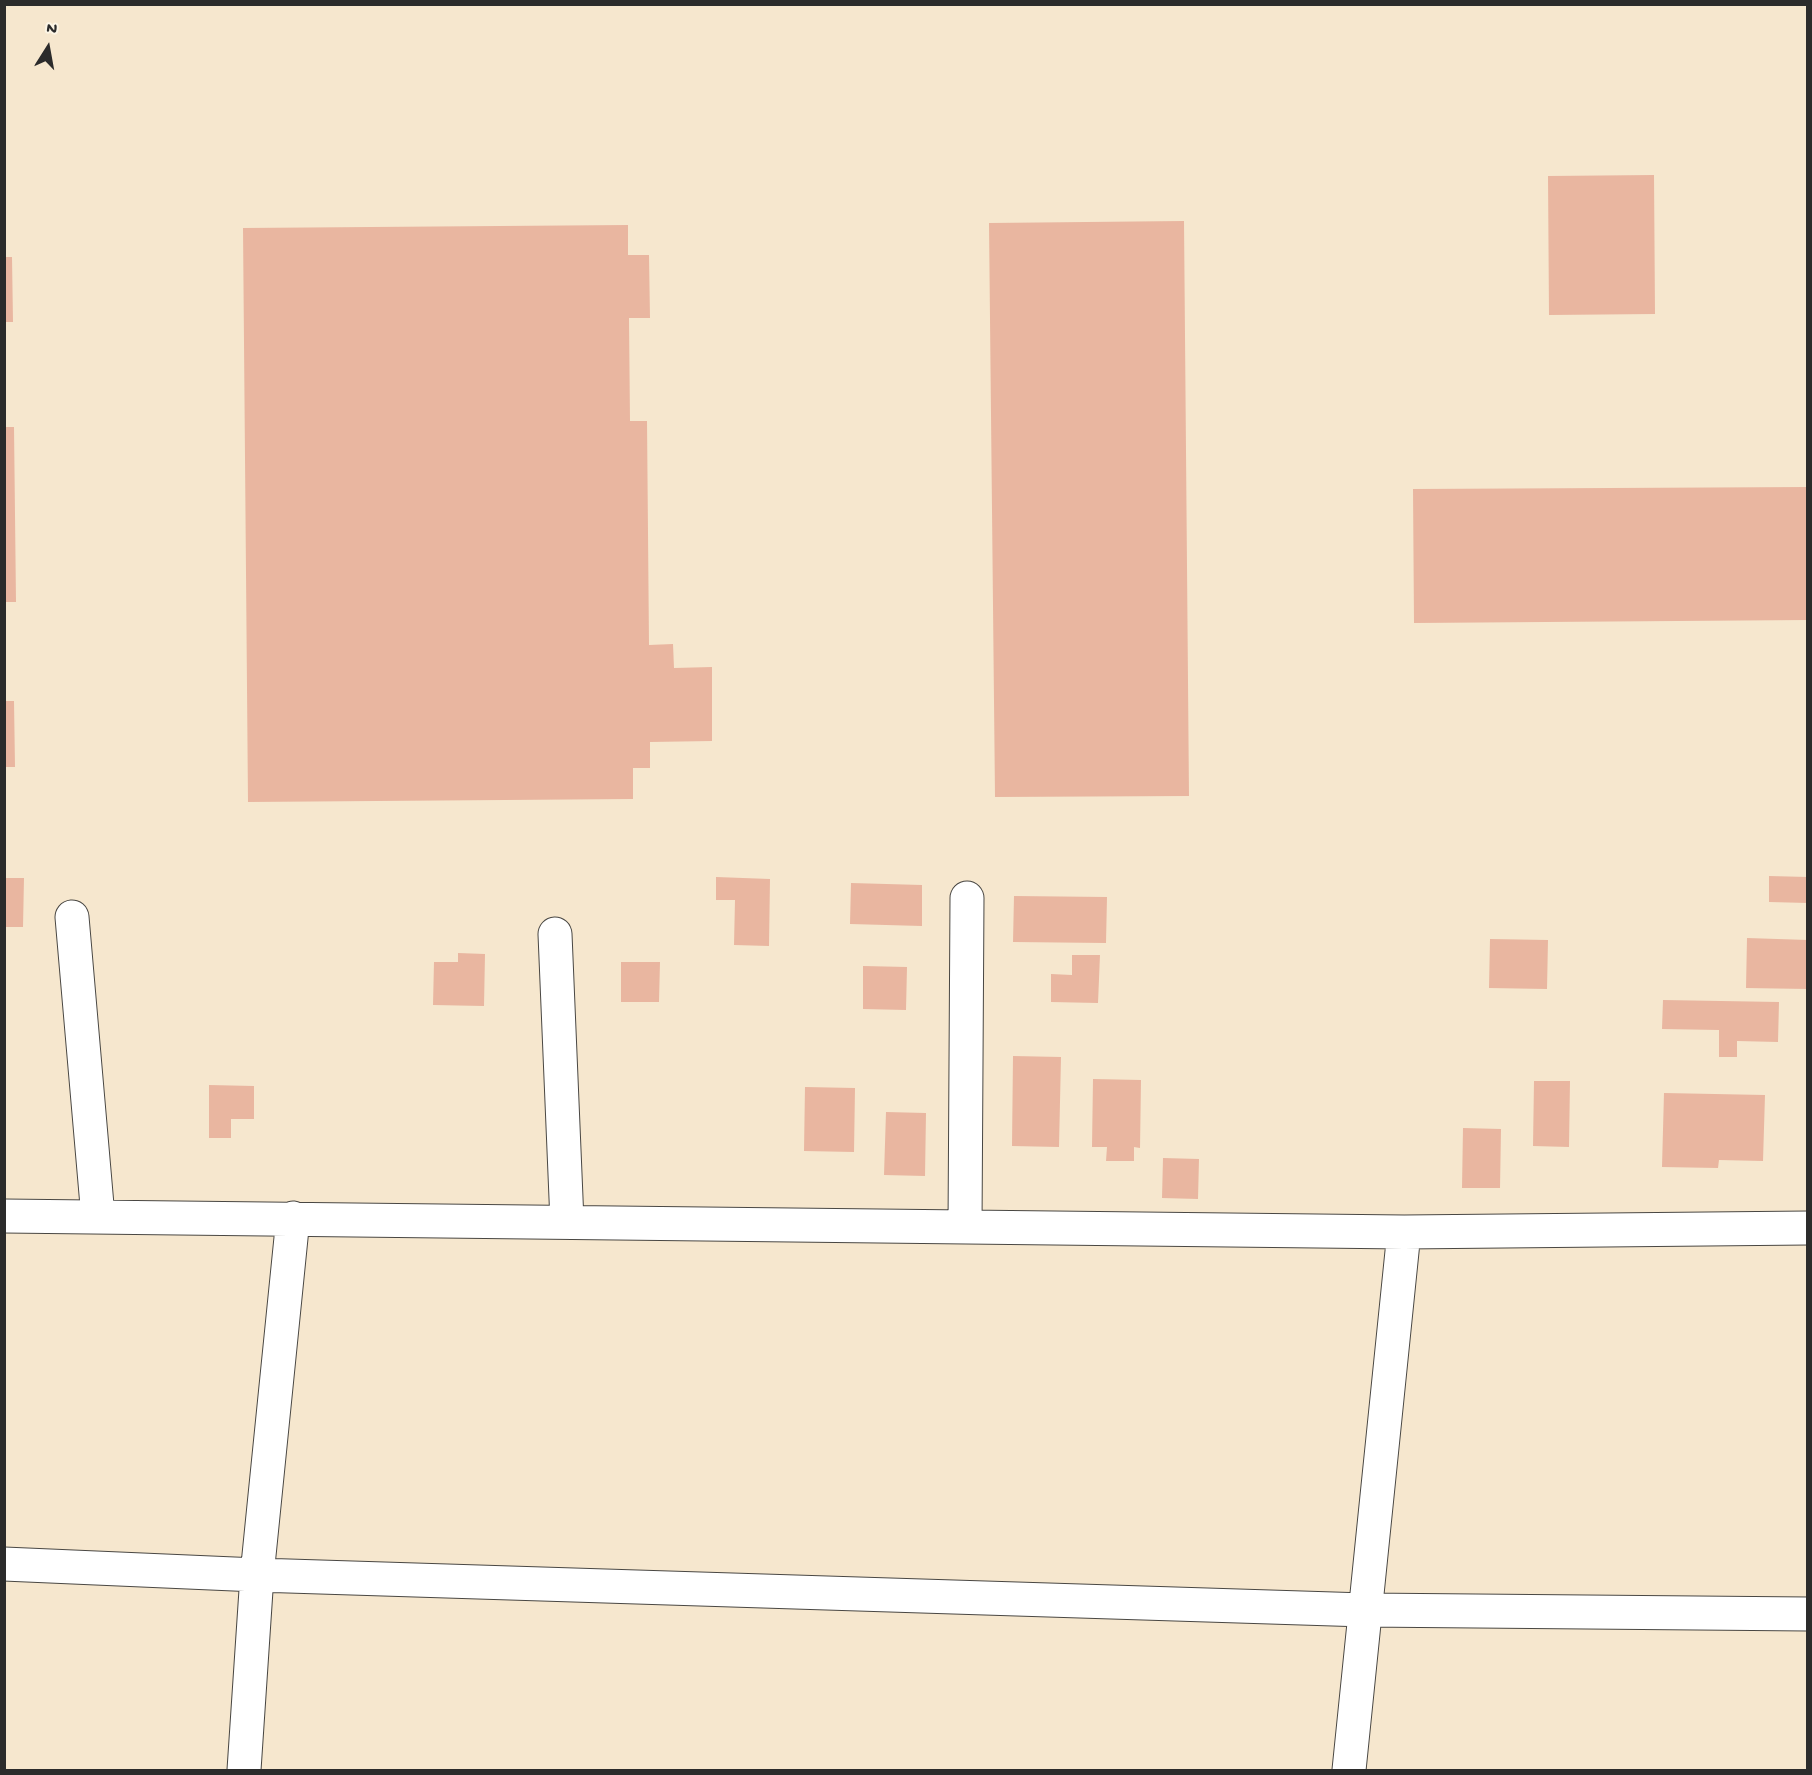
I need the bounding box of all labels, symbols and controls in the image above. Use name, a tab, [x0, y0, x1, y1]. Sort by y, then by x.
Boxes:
north arrow	[18, 18, 78, 78]
text: N	[45, 20, 58, 40]

